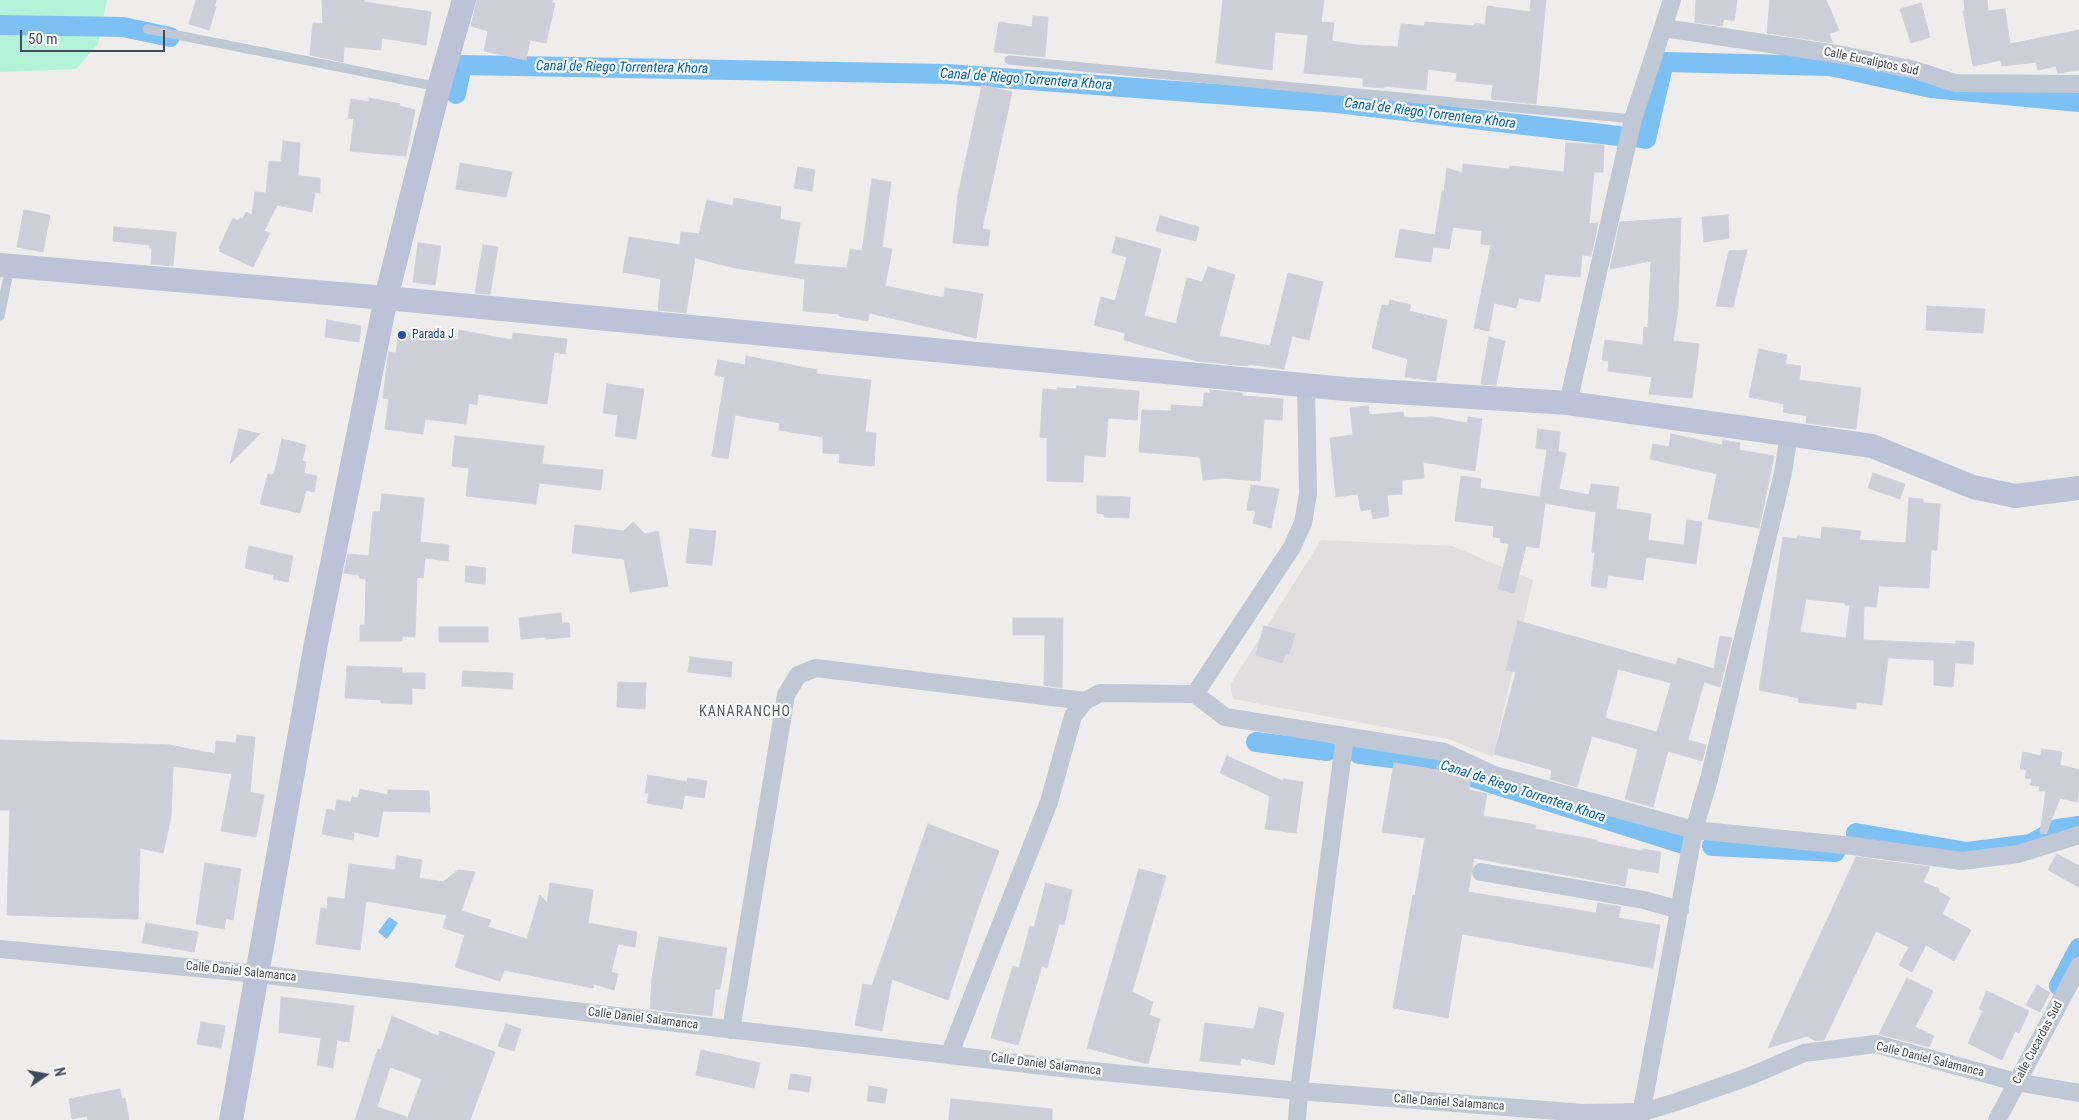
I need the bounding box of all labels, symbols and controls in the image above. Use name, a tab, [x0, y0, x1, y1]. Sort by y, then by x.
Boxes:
scale bar	[22, 20, 168, 52]
text: 50 m	[28, 30, 58, 48]
street label: Calle Eucaliptos Sud	[1822, 45, 1920, 79]
water label: Canal de Riego Torrentera Khora	[536, 58, 708, 78]
water label: Canal de Riego Torrentera Khora	[939, 66, 1113, 94]
water label: Canal de Riego Torrentera Khora	[1343, 95, 1517, 133]
place label: Parada J	[412, 328, 454, 342]
marker: Parada J	[396, 329, 408, 341]
district label: KANARANCHO	[698, 704, 792, 720]
water label: Canal de Riego Torrentera Khora	[1438, 757, 1608, 827]
street label: Calle Daniel Salamanca	[185, 959, 297, 985]
street label: Calle Cucardas Sud	[2010, 999, 2066, 1087]
street label: Calle Daniel Salamanca	[587, 1005, 699, 1033]
street label: Calle Daniel Salamanca	[1874, 1040, 1986, 1080]
north arrow	[20, 1050, 70, 1100]
street label: Calle Daniel Salamanca	[990, 1051, 1102, 1079]
text: N	[51, 1066, 68, 1078]
street label: Calle Daniel Salamanca	[1393, 1092, 1505, 1114]

